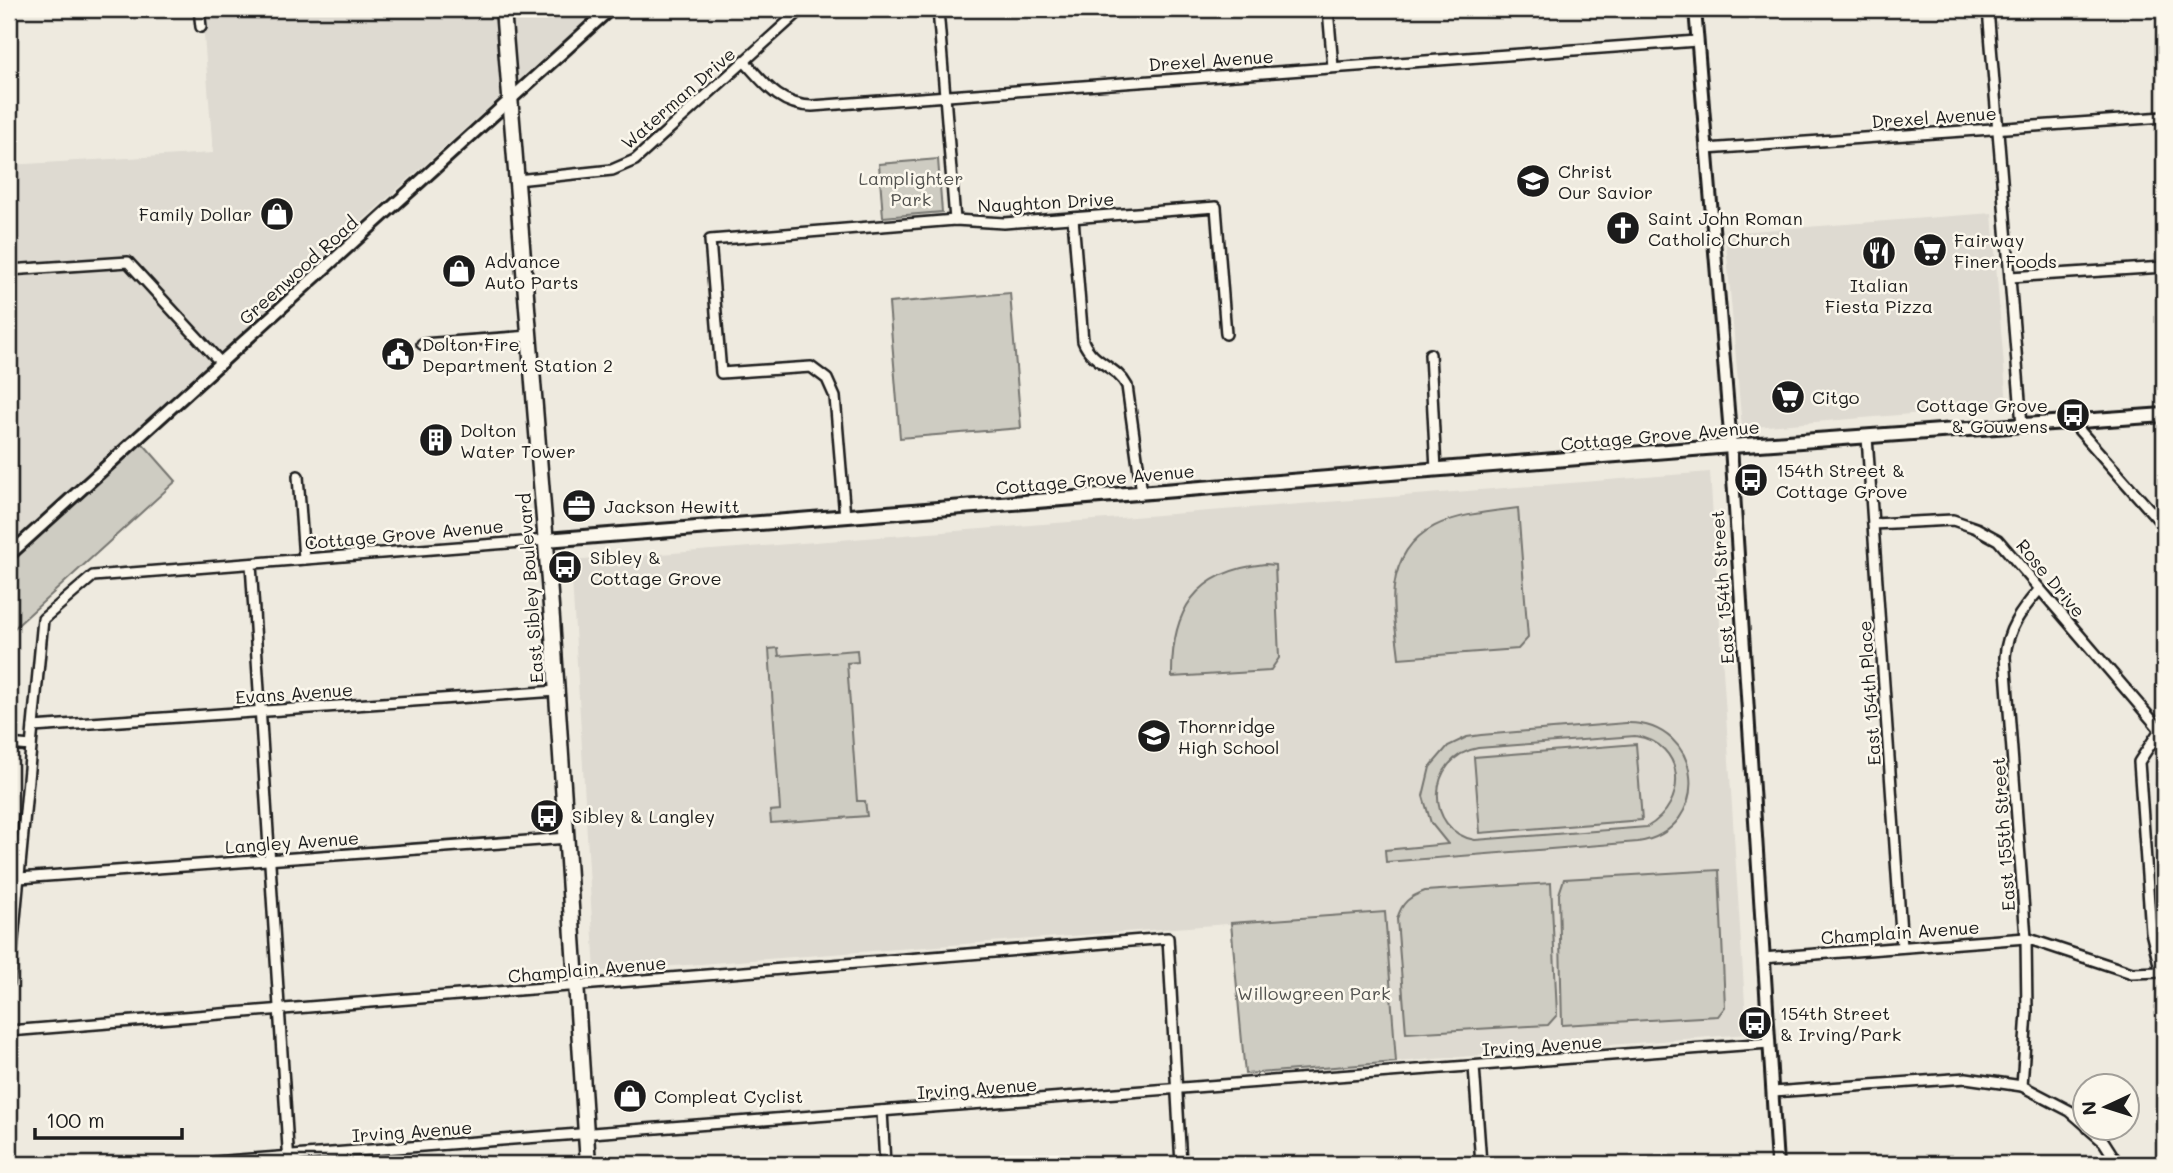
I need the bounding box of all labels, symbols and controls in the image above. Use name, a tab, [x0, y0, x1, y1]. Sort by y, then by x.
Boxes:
street label: Waterman Drive	[616, 42, 740, 154]
street label: Drexel Avenue	[1148, 44, 1274, 76]
street label: Drexel Avenue	[1871, 101, 1997, 133]
place label: Christ Our Savior	[1558, 159, 1653, 204]
school or university icon: Christ Our Savior	[1514, 162, 1552, 200]
park label: Lamplighter Park	[859, 166, 963, 211]
street label: Naughton Drive	[977, 186, 1115, 218]
shop icon: Family Dollar	[258, 195, 296, 233]
place label: Family Dollar	[139, 202, 252, 226]
place label: Saint John Roman Catholic Church	[1648, 206, 1803, 251]
church icon: Saint John Roman Catholic Church	[1604, 209, 1642, 247]
street label: Greenwood Road	[234, 210, 362, 330]
place label: Fairway Finer Foods	[1954, 228, 2057, 273]
supermarket icon: Fairway Finer Foods	[1911, 231, 1949, 269]
restaurant icon: Italian Fiesta Pizza	[1860, 234, 1898, 272]
place label: Advance Auto Parts	[484, 249, 579, 294]
shop icon: Advance Auto Parts	[440, 252, 478, 290]
place label: Italian Fiesta Pizza	[1825, 273, 1933, 318]
place label: Dolton Fire Department Station 2	[422, 332, 613, 377]
public building icon: Dolton Fire Department Station 2	[379, 335, 417, 373]
supermarket icon: Citgo	[1769, 378, 1807, 416]
place label: Citgo	[1812, 385, 1860, 409]
place label: Cottage Grove & Gouwens	[1916, 393, 2048, 438]
bus stop icon: Cottage Grove & Gouwens	[2054, 396, 2092, 434]
street label: Cottage Grove Avenue	[1559, 414, 1761, 456]
place label: Dolton Water Tower	[460, 418, 576, 463]
building icon: Dolton Water Tower	[417, 421, 455, 459]
street label: Cottage Grove Avenue	[994, 458, 1196, 500]
place label: 154th Street & Cottage Grove	[1776, 458, 1908, 503]
bus stop icon: 154th Street & Cottage Grove	[1732, 461, 1770, 499]
office icon: Jackson Hewitt	[560, 487, 598, 525]
street label: East Sibley Boulevard	[511, 492, 549, 684]
place label: Jackson Hewitt	[604, 494, 740, 518]
street label: East 154th Street	[1705, 509, 1739, 665]
street label: Cottage Grove Avenue	[303, 513, 505, 555]
street label: Rose Drive	[2011, 534, 2091, 622]
place label: Sibley & Cottage Grove	[590, 545, 722, 590]
bus stop icon: Sibley & Cottage Grove	[546, 548, 584, 586]
street label: East 154th Place	[1852, 620, 1886, 766]
street label: Evans Avenue	[234, 677, 354, 709]
place label: Thornridge High School	[1178, 714, 1279, 759]
school or university icon: Thornridge High School	[1135, 717, 1173, 755]
street label: East 155th Street	[1986, 756, 2020, 912]
bus stop icon: Sibley & Langley	[528, 797, 566, 835]
place label: Sibley & Langley	[572, 804, 715, 828]
street label: Langley Avenue	[224, 825, 360, 859]
street label: Champlain Avenue	[1820, 914, 1980, 950]
street label: Champlain Avenue	[507, 950, 667, 988]
park label: Willowgreen Park	[1237, 981, 1391, 1005]
place label: 154th Street & Irving/Park	[1780, 1001, 1901, 1046]
bus stop icon: 154th Street & Irving/Park	[1736, 1004, 1774, 1042]
street label: Irving Avenue	[1481, 1029, 1603, 1061]
street label: Irving Avenue	[916, 1072, 1038, 1104]
north arrow	[2072, 1072, 2142, 1142]
shop icon: Compleat Cyclist	[611, 1077, 649, 1115]
place label: Compleat Cyclist	[654, 1084, 803, 1108]
scale bar	[35, 1096, 182, 1140]
text: N	[2076, 1100, 2102, 1116]
text: 100 m	[46, 1106, 105, 1133]
street label: Irving Avenue	[351, 1115, 473, 1147]

